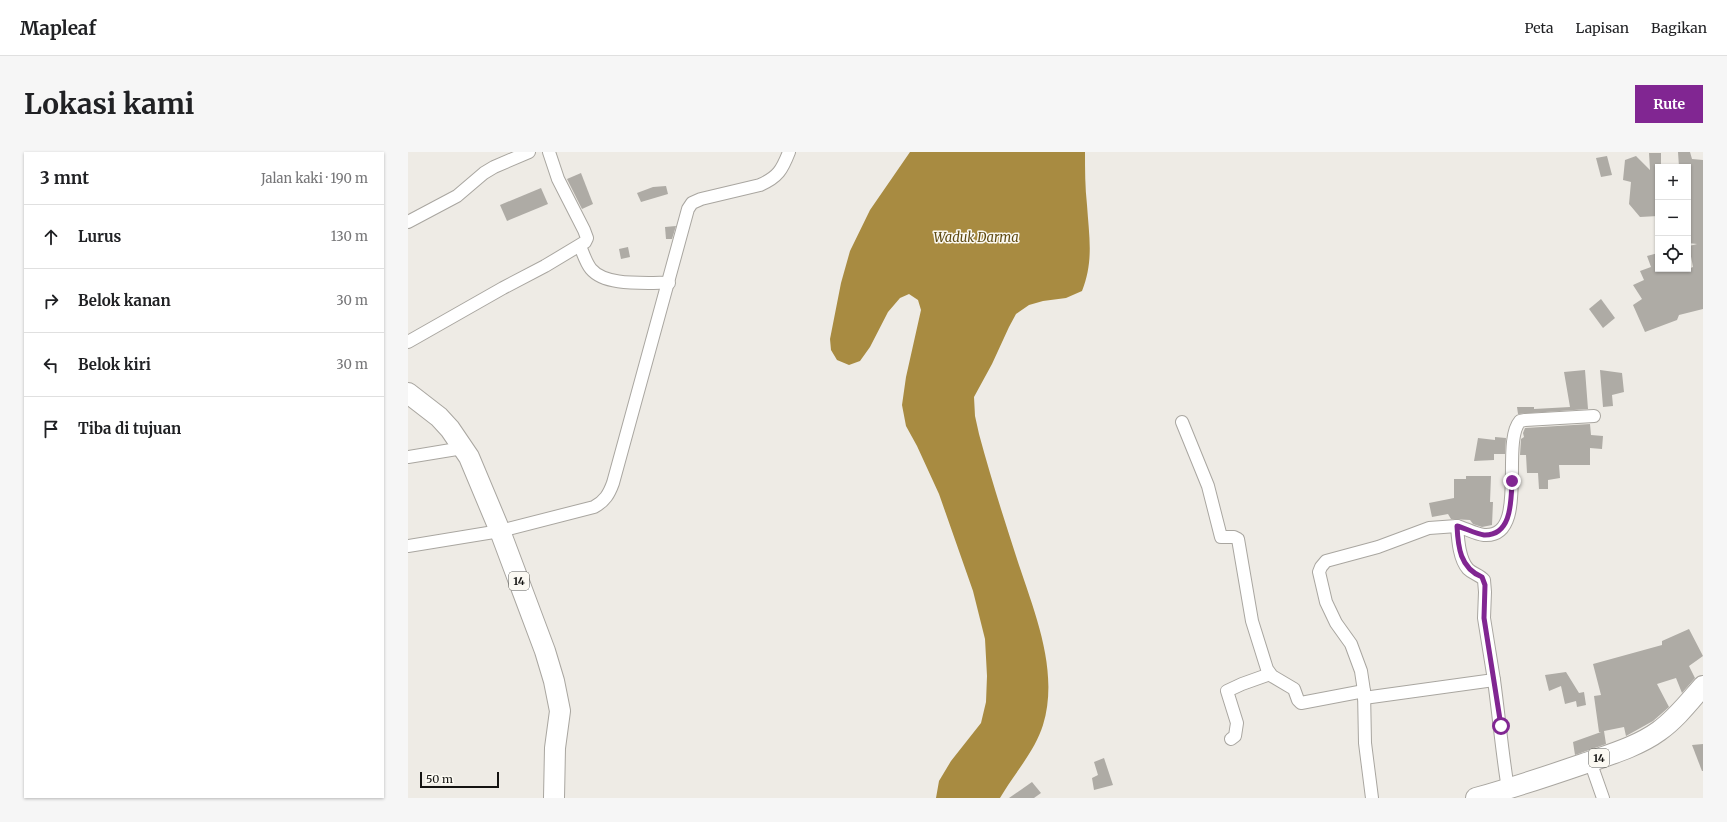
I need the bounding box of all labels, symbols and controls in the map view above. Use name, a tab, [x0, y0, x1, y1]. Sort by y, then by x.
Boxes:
text: Mapleaf	[20, 16, 96, 40]
text: Peta	[1524, 19, 1554, 37]
text: Lapisan	[1576, 19, 1629, 37]
text: Bagikan	[1651, 19, 1707, 37]
button: Rute	[1635, 85, 1703, 123]
text: Lokasi kami	[24, 86, 194, 122]
map controls	[1655, 164, 1691, 272]
button: +	[1655, 164, 1691, 200]
text: 3 mnt	[40, 167, 89, 189]
text: Jalan kaki · 190 m	[261, 170, 368, 187]
button: −	[1655, 200, 1691, 236]
icon: ahead	[40, 226, 62, 248]
text: Lurus	[78, 227, 121, 246]
text: 130 m	[331, 228, 368, 245]
water label: Waduk Darma	[933, 229, 1019, 246]
button: locate	[1655, 236, 1691, 272]
icon: right	[40, 290, 62, 312]
text: Belok kanan	[78, 291, 171, 310]
text: 30 m	[336, 292, 368, 309]
icon: left	[40, 354, 62, 376]
text: Belok kiri	[78, 355, 151, 374]
text: 30 m	[336, 356, 368, 373]
icon: arrive	[40, 418, 62, 440]
text: Tiba di tujuan	[78, 419, 181, 438]
route end	[1503, 472, 1521, 490]
road number: 14	[509, 572, 529, 590]
route start	[1492, 717, 1510, 735]
road number: 14	[1589, 749, 1609, 767]
scale bar	[420, 770, 499, 789]
text: 50 m	[426, 772, 453, 786]

